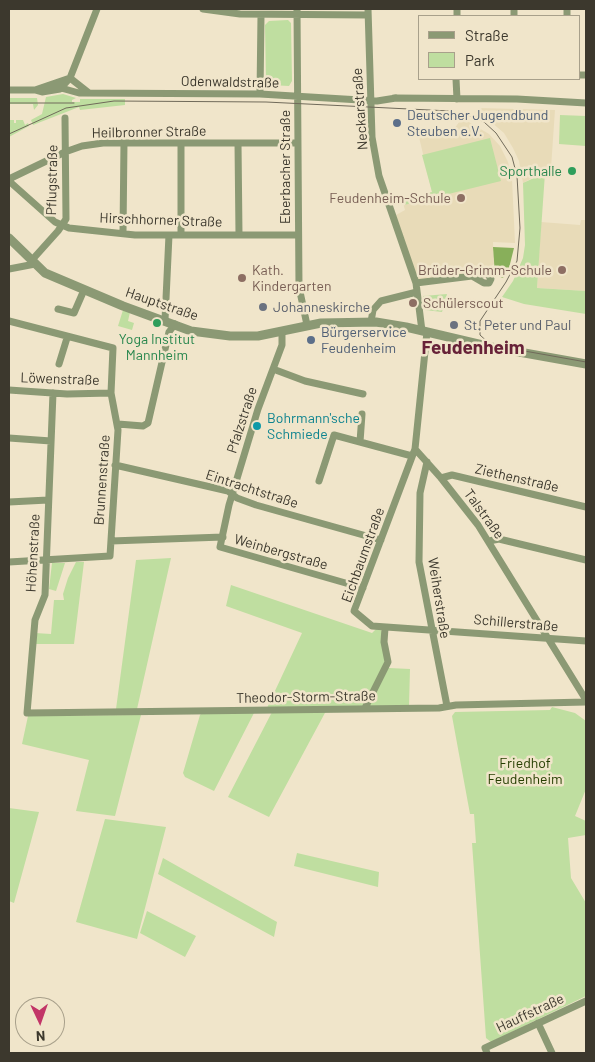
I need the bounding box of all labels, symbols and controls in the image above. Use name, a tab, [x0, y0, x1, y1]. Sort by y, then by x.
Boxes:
legend	[418, 15, 580, 80]
text: Straße	[465, 26, 509, 44]
text: Park	[465, 51, 494, 69]
street label: Neckarstraße	[349, 67, 371, 151]
street label: Odenwaldstraße	[181, 73, 279, 91]
place label: Deutscher Jugendbund Steuben e.V.	[407, 107, 548, 140]
street label: Eberbacher Straße	[277, 110, 293, 224]
marker: Deutscher Jugendbund Steuben e.V.	[391, 117, 403, 129]
street label: Heilbronner Straße	[91, 123, 207, 141]
street label: Pflugstraße	[43, 145, 61, 215]
place label: Sporthalle	[500, 163, 562, 179]
marker: Sporthalle	[566, 165, 578, 177]
place label: Feudenheim-Schule	[329, 190, 451, 206]
marker: Feudenheim-Schule	[455, 192, 467, 204]
street label: Hirschhorner Straße	[99, 209, 223, 231]
place label: Kath. Kindergarten	[252, 262, 331, 294]
place label: Brüder-Grimm-Schule	[418, 262, 552, 278]
marker: Brüder-Grimm-Schule	[556, 264, 568, 276]
marker: Kath. Kindergarten	[236, 272, 248, 284]
street label: Hauptstraße	[123, 284, 201, 324]
place label: Schülerscout	[423, 295, 503, 311]
marker: Schülerscout	[407, 297, 419, 309]
place label: Johanneskirche	[273, 299, 370, 315]
marker: Johanneskirche	[257, 301, 269, 313]
marker: Yoga Institut Mannheim	[151, 317, 163, 329]
place label: St. Peter und Paul	[464, 317, 571, 333]
marker: St. Peter und Paul	[448, 319, 460, 331]
place label: Bürgerservice Feudenheim	[321, 324, 407, 357]
place label: Yoga Institut Mannheim	[119, 331, 195, 364]
marker: Bürgerservice Feudenheim	[305, 334, 317, 346]
district label: Feudenheim	[421, 337, 525, 359]
street label: Löwenstraße	[20, 369, 100, 389]
street label: Pfalzstraße	[223, 385, 261, 455]
place label: Bohrmann'sche Schmiede	[267, 410, 360, 442]
marker: Bohrmann'sche Schmiede	[251, 420, 263, 432]
street label: Brunnenstraße	[90, 434, 114, 526]
street label: Ziethenstraße	[473, 460, 561, 496]
street label: Eintrachtstraße	[204, 466, 300, 512]
street label: Talstraße	[460, 486, 508, 542]
street label: Eichbaumstraße	[338, 505, 388, 605]
street label: Höhenstraße	[23, 513, 43, 593]
street label: Weinbergstraße	[232, 531, 330, 573]
street label: Weiherstraße	[424, 556, 454, 640]
street label: Schillerstraße	[473, 611, 559, 635]
street label: Theodor-Storm-Straße	[236, 687, 376, 707]
park label: Friedhof Feudenheim	[487, 755, 563, 788]
street label: Hauffstraße	[493, 990, 567, 1036]
north arrow	[15, 997, 65, 1047]
text: N	[36, 1028, 46, 1045]

